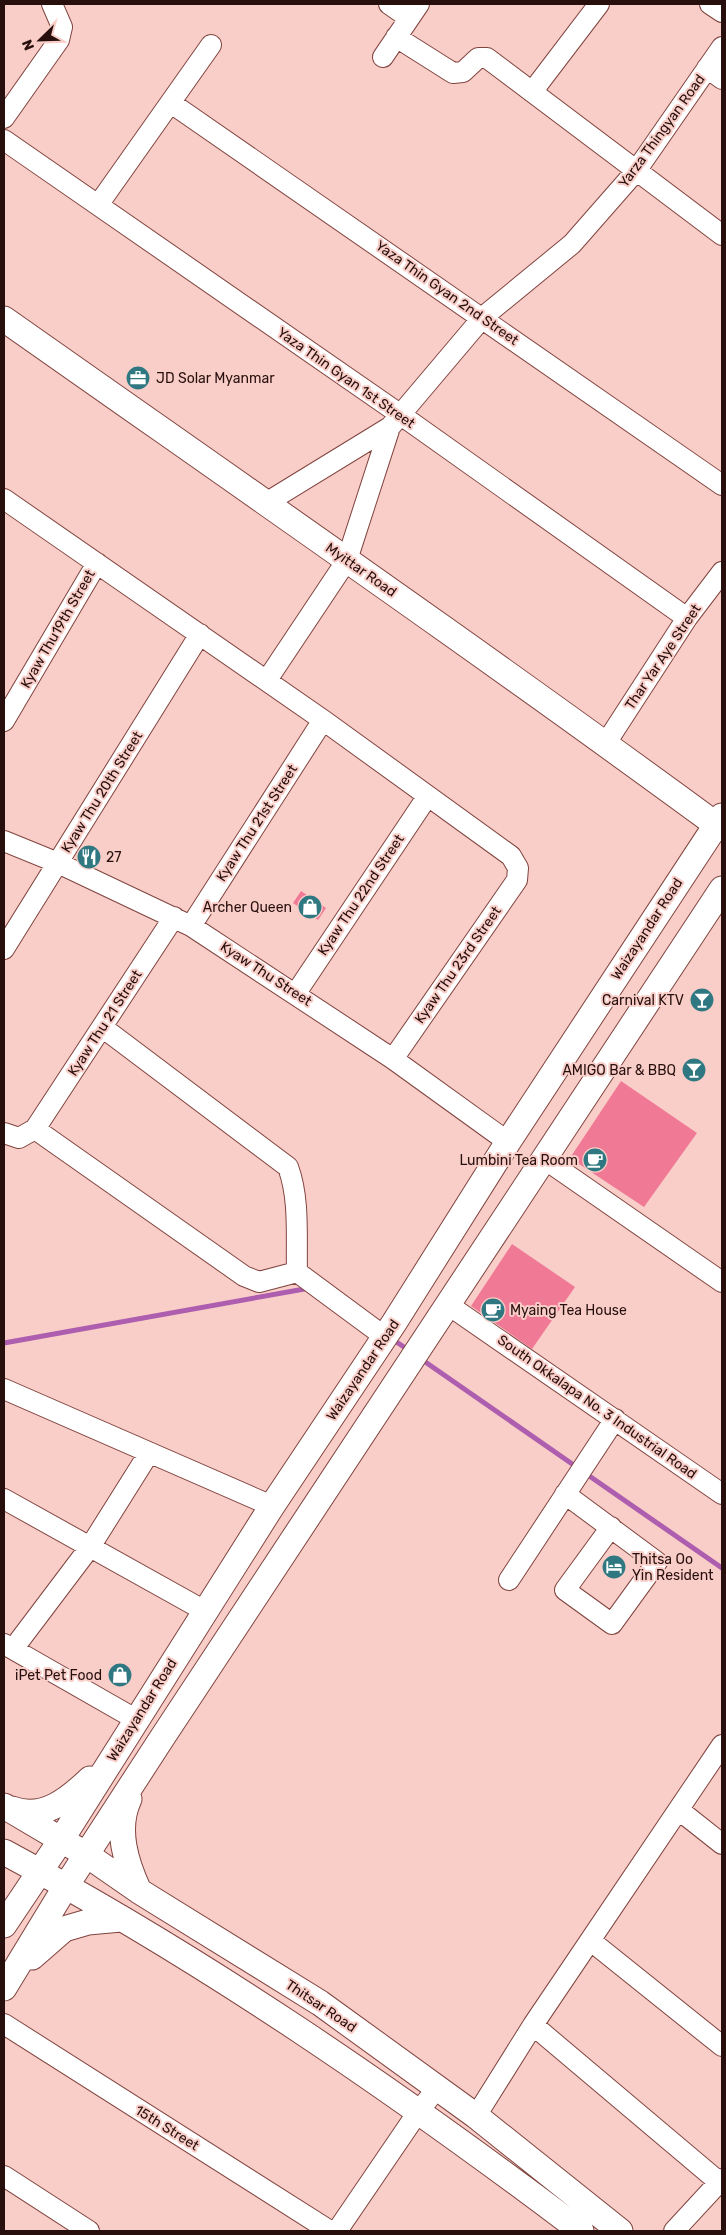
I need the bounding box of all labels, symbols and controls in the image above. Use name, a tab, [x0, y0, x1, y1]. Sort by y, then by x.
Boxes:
north arrow	[15, 15, 65, 65]
text: N	[19, 37, 38, 53]
street label: Yarza Thingyan Road	[615, 71, 709, 191]
street label: Yaza Thin Gyan 2nd Street	[372, 237, 522, 349]
street label: Yaza Thin Gyan 1st Street	[274, 324, 419, 432]
office icon: JD Solar Myanmar	[125, 365, 151, 391]
place label: JD Solar Myanmar	[156, 370, 275, 387]
street label: Myittar Road	[322, 539, 400, 601]
street label: Kyaw Thu19th Street	[17, 566, 99, 691]
street label: Thar Yar Aye Street	[621, 601, 705, 713]
street label: Kyaw Thu 20th Street	[58, 728, 147, 856]
street label: Kyaw Thu 21st Street	[213, 761, 301, 885]
street label: Kyaw Thu 22nd Street	[314, 831, 408, 959]
restaurant icon: 27	[76, 844, 102, 870]
place label: 27	[106, 849, 121, 866]
street label: Waizayandar Road	[608, 875, 686, 983]
shop icon: Archer Queen	[297, 894, 323, 920]
place label: Archer Queen	[203, 899, 292, 916]
street label: Kyaw Thu 23rd Street	[411, 903, 505, 1027]
street label: Kyaw Thu Street	[217, 938, 315, 1010]
street label: Kyaw Thu 21 Street	[64, 966, 146, 1079]
bar icon: Carnival KTV	[689, 987, 715, 1013]
place label: Carnival KTV	[602, 992, 684, 1009]
bar icon: AMIGO Bar & BBQ	[681, 1057, 707, 1083]
place label: AMIGO Bar & BBQ	[562, 1062, 676, 1079]
cafe icon: Lumbini Tea Room	[582, 1147, 608, 1173]
place label: Lumbini Tea Room	[459, 1152, 578, 1169]
cafe icon: Myaing Tea House	[480, 1297, 506, 1323]
place label: Myaing Tea House	[510, 1302, 627, 1319]
street label: Waizayandar Road	[323, 1316, 403, 1424]
street label: South Okkalapa No. 3 Industrial Road	[494, 1331, 700, 1483]
place label: Thitsa Oo Yin Resident	[632, 1551, 714, 1584]
hotel icon: Thitsa Oo Yin Resident	[601, 1554, 627, 1580]
street label: Waizayandar Road	[104, 1655, 180, 1765]
shop icon: iPet Pet Food	[107, 1662, 133, 1688]
place label: iPet Pet Food	[15, 1667, 102, 1684]
street label: Thitsar Road	[282, 1976, 360, 2036]
street label: 15th Street	[132, 2102, 203, 2155]

